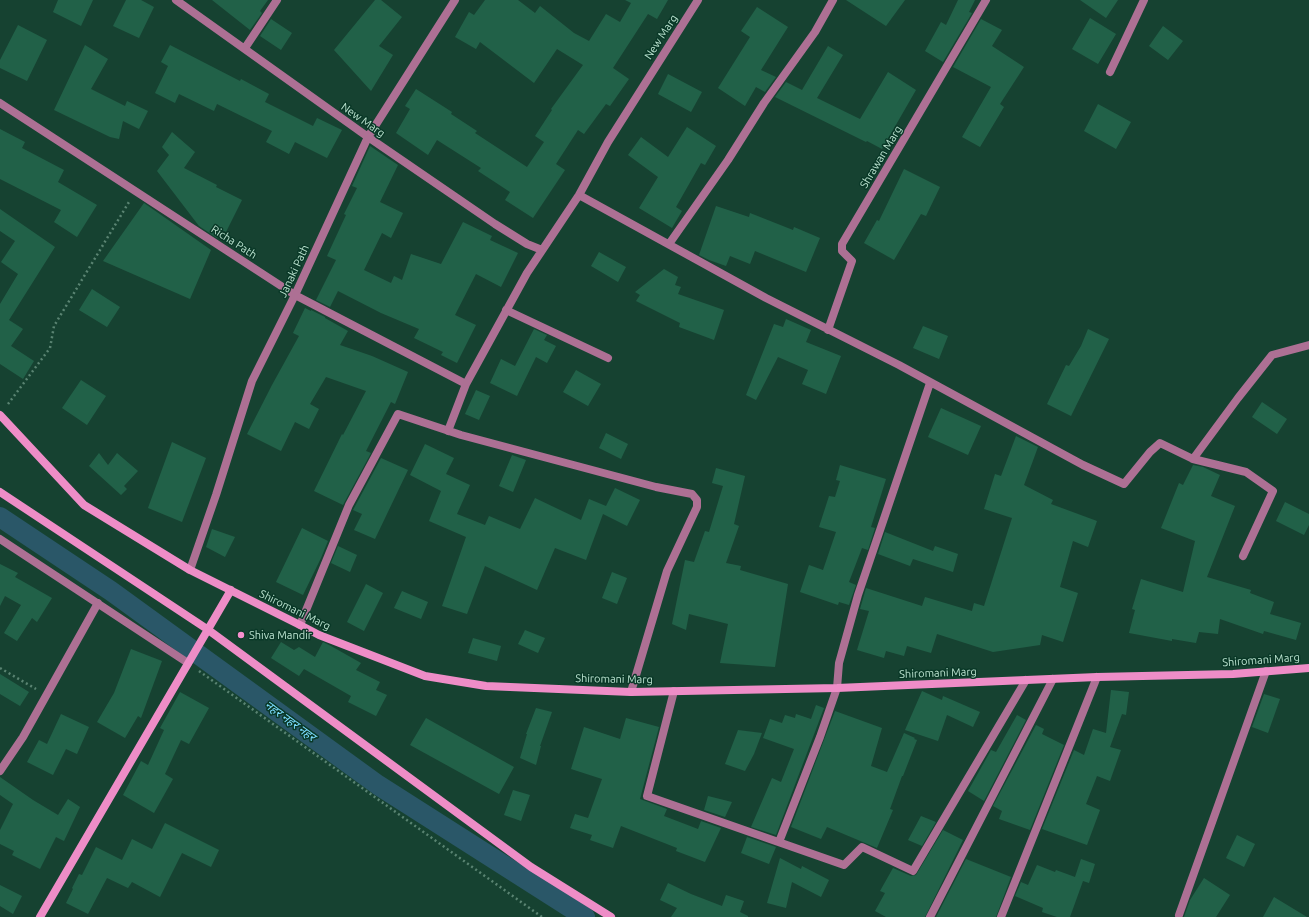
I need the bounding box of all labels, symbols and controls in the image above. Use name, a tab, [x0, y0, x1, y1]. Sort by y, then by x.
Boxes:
street label: New Marg	[642, 12, 680, 62]
street label: New Marg	[338, 100, 388, 140]
street label: Shrawan Marg	[857, 123, 905, 191]
street label: Richa Path	[209, 222, 259, 262]
street label: Janaki Path	[276, 243, 312, 299]
street label: Shiromani Marg	[257, 587, 333, 633]
place label: Shiva Mandir	[249, 628, 312, 642]
marker: Shiva Mandir	[236, 630, 246, 640]
street label: Shiromani Marg	[1222, 651, 1300, 669]
street label: Shiromani Marg	[899, 665, 977, 681]
street label: Shiromani Marg	[575, 672, 653, 686]
water label: नहर नहर नहर	[262, 698, 318, 744]

